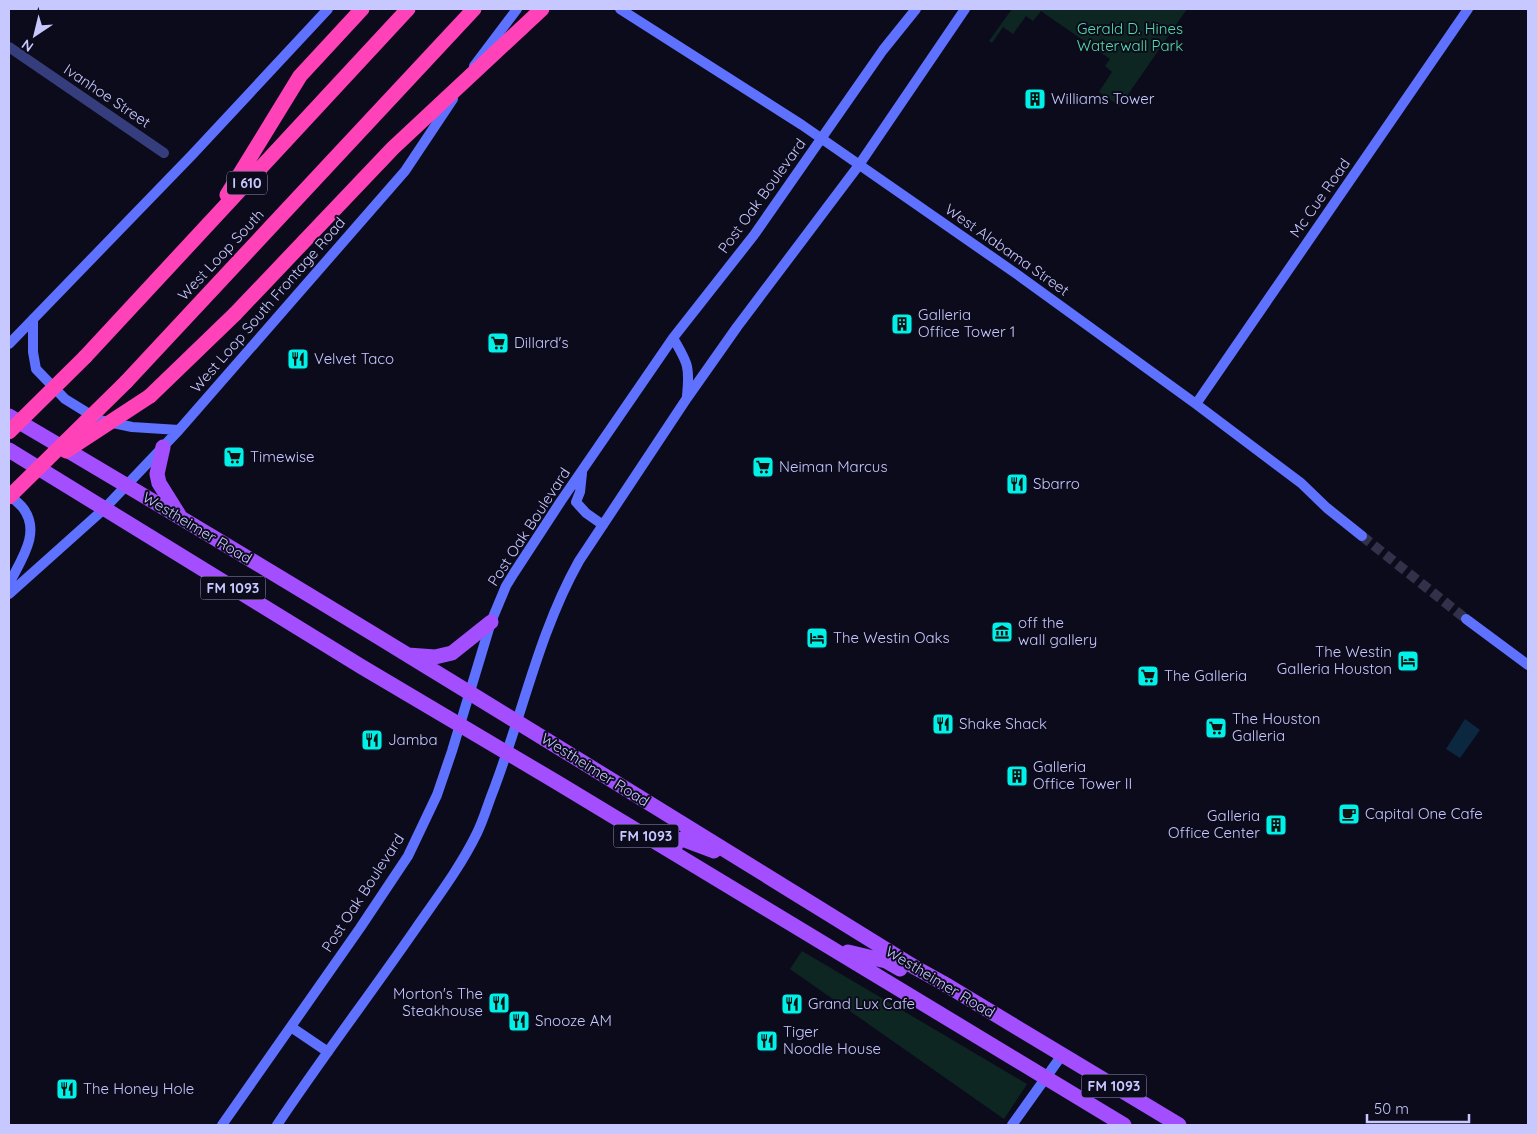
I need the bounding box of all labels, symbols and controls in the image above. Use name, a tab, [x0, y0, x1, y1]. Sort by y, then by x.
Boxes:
north arrow	[10, 10, 60, 60]
park label: Gerald D. Hines Waterwall Park	[1077, 19, 1183, 55]
text: N	[18, 35, 37, 56]
street label: Ivanhoe Street	[60, 60, 154, 132]
building icon: Williams Tower	[1023, 87, 1047, 111]
place label: Williams Tower	[1051, 89, 1155, 108]
street label: Post Oak Boulevard	[714, 135, 810, 257]
street label: Mc Cue Road	[1285, 154, 1354, 241]
road number: I 610	[227, 172, 267, 194]
street label: West Alabama Street	[942, 200, 1073, 300]
street label: West Loop South	[173, 205, 268, 304]
street label: West Loop South Frontage Road	[186, 213, 349, 396]
place label: Galleria Office Tower 1	[918, 305, 1015, 341]
building icon: Galleria Office Tower 1	[890, 312, 914, 336]
supermarket icon: Dillard's	[486, 331, 510, 355]
place label: Dillard's	[514, 333, 568, 352]
restaurant icon: Velvet Taco	[286, 347, 310, 371]
place label: Velvet Taco	[314, 349, 394, 368]
supermarket icon: Timewise	[222, 445, 246, 469]
place label: Timewise	[250, 447, 314, 466]
supermarket icon: Neiman Marcus	[751, 455, 775, 479]
place label: Neiman Marcus	[779, 457, 887, 476]
street label: Post Oak Boulevard	[483, 464, 574, 589]
restaurant icon: Sbarro	[1005, 472, 1029, 496]
place label: Sbarro	[1033, 474, 1080, 493]
street label: Westheimer Road	[139, 487, 255, 568]
road number: FM 1093	[200, 576, 266, 600]
place label: off the wall gallery	[1018, 613, 1097, 649]
museum icon: off the wall gallery	[990, 620, 1014, 644]
hotel icon: The Westin Oaks	[805, 626, 829, 650]
place label: The Westin Oaks	[833, 628, 950, 647]
place label: The Westin Galleria Houston	[1277, 642, 1392, 678]
hotel icon: The Westin Galleria Houston	[1396, 649, 1420, 673]
supermarket icon: The Galleria	[1136, 664, 1160, 688]
place label: The Galleria	[1164, 666, 1247, 685]
place label: The Houston Galleria	[1232, 709, 1320, 745]
restaurant icon: Shake Shack	[931, 712, 955, 736]
place label: Shake Shack	[959, 714, 1047, 733]
supermarket icon: The Houston Galleria	[1204, 716, 1228, 740]
restaurant icon: Jamba	[360, 728, 384, 752]
street label: Westheimer Road	[538, 729, 653, 811]
place label: Jamba	[388, 730, 438, 749]
place label: Galleria Office Tower II	[1033, 757, 1132, 793]
building icon: Galleria Office Tower II	[1005, 764, 1029, 788]
cafe icon: Capital One Cafe	[1337, 802, 1361, 826]
place label: Capital One Cafe	[1365, 804, 1483, 823]
place label: Galleria Office Center	[1168, 806, 1260, 842]
building icon: Galleria Office Center	[1264, 813, 1288, 837]
road number: FM 1093	[614, 824, 678, 848]
street label: Post Oak Boulevard	[317, 830, 408, 955]
street label: Westheimer Road	[882, 941, 998, 1022]
place label: Morton's The Steakhouse	[393, 984, 483, 1020]
restaurant icon: Morton's The Steakhouse	[487, 991, 511, 1015]
restaurant icon: Grand Lux Cafe	[780, 992, 804, 1016]
place label: Grand Lux Cafe	[808, 994, 915, 1013]
restaurant icon: Snooze AM	[507, 1009, 531, 1033]
place label: Snooze AM	[535, 1011, 612, 1030]
place label: Tiger Noodle House	[783, 1022, 881, 1058]
restaurant icon: Tiger Noodle House	[755, 1029, 779, 1053]
road number: FM 1093	[1082, 1074, 1146, 1098]
restaurant icon: The Honey Hole	[55, 1077, 79, 1101]
place label: The Honey Hole	[83, 1079, 194, 1098]
scale bar	[1367, 1092, 1470, 1124]
text: 50 m	[1374, 1099, 1409, 1118]

